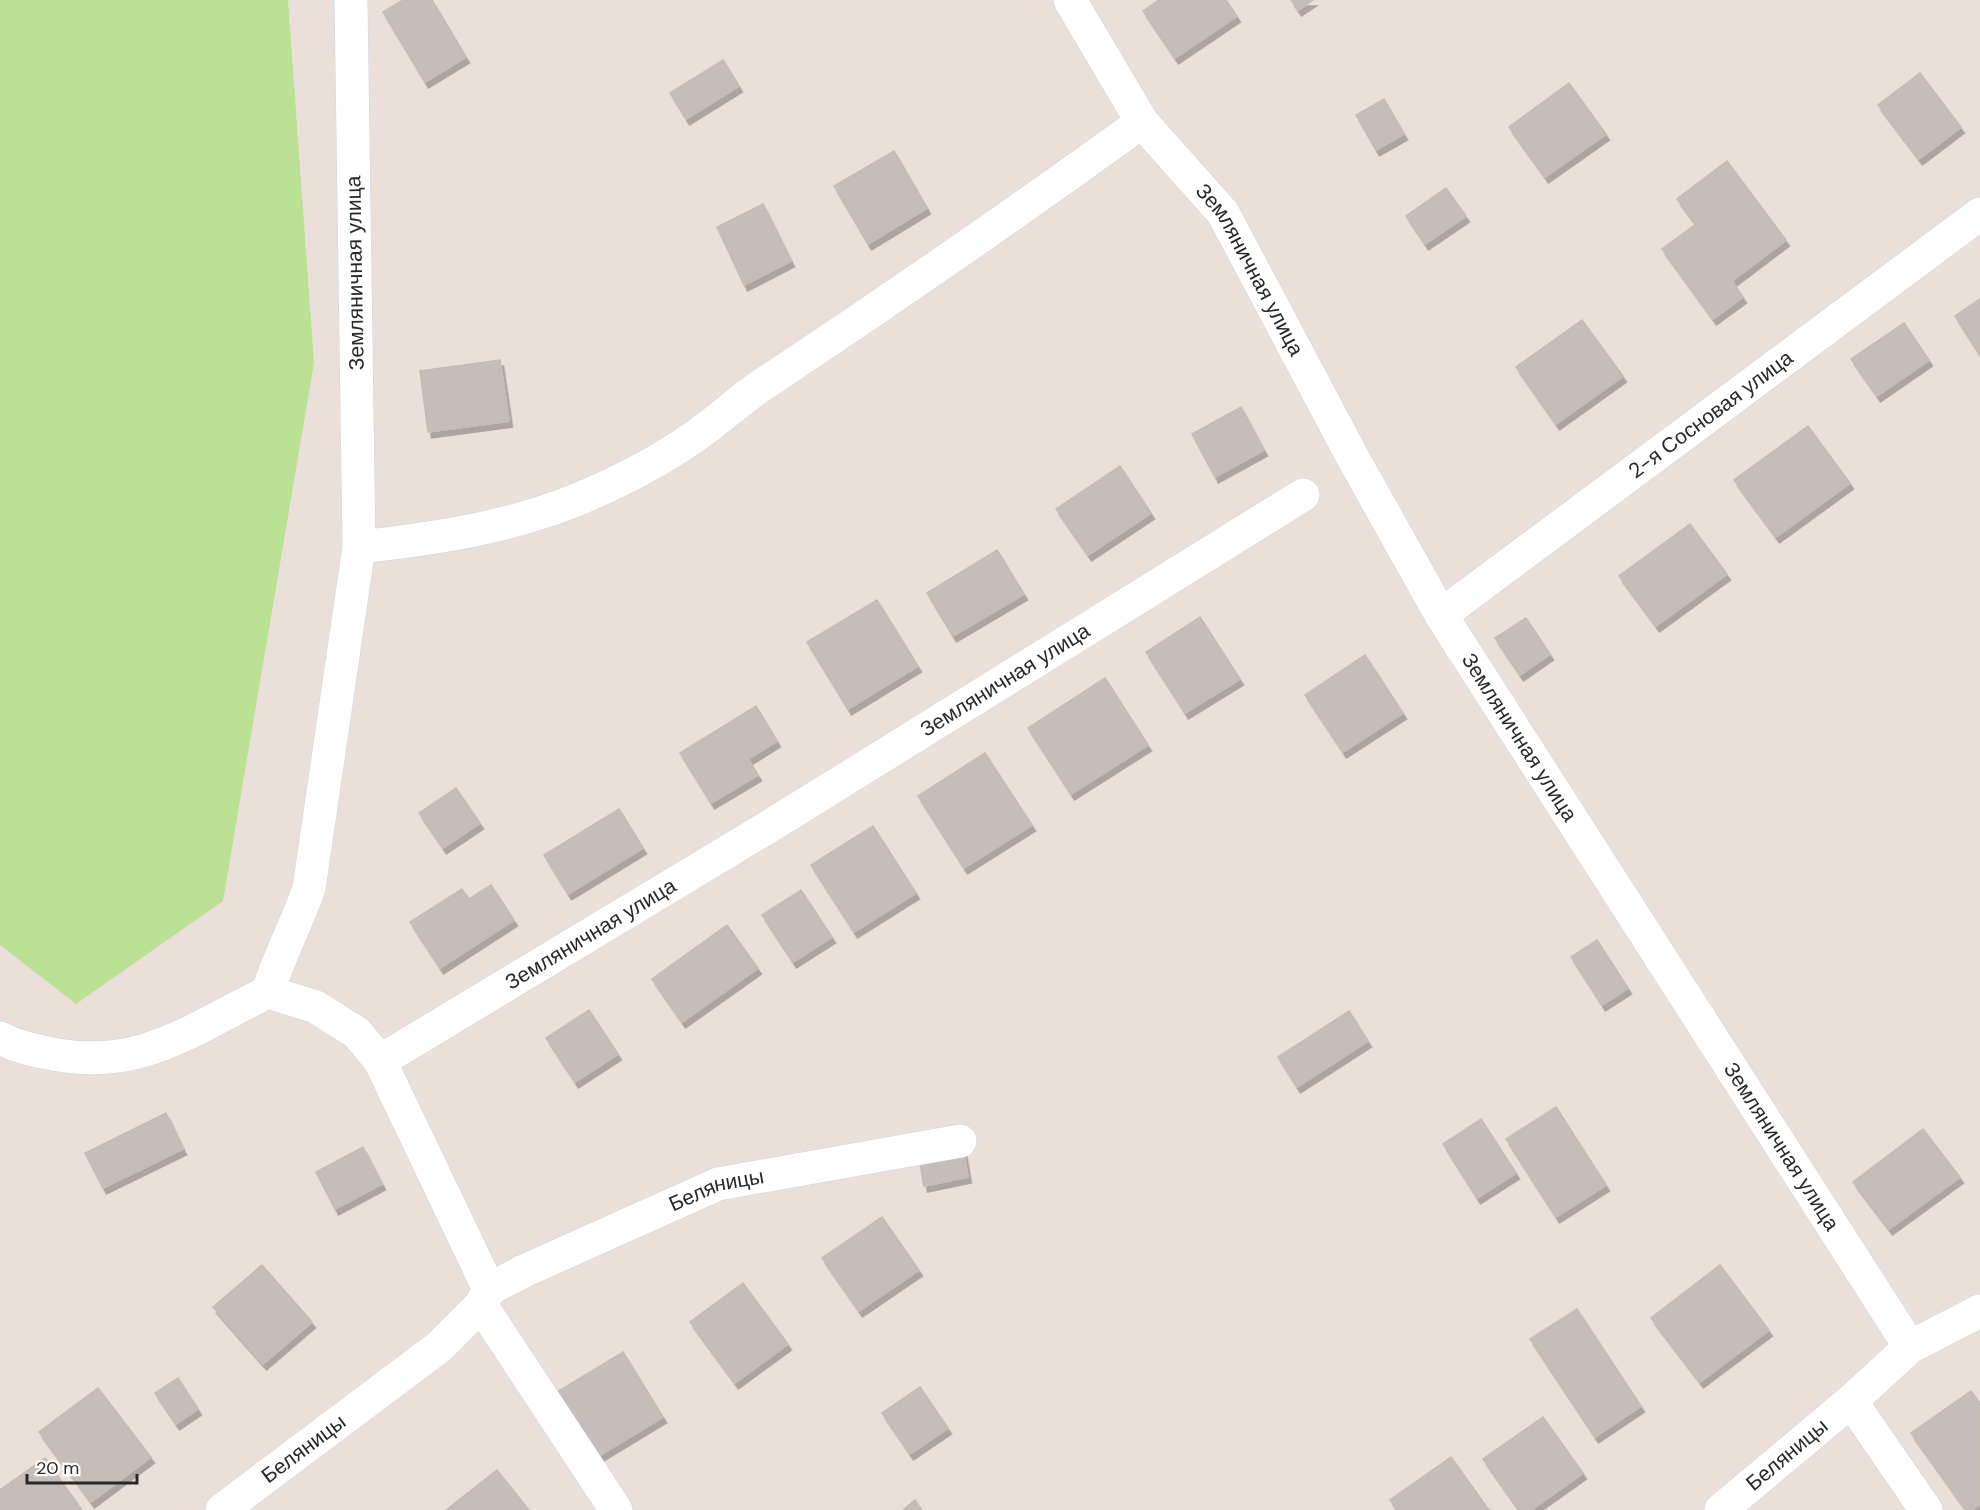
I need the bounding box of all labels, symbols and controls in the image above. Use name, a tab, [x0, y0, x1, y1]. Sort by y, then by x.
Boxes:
street label: Земляничная улица	[339, 175, 371, 371]
street label: Земляничная улица	[1189, 178, 1310, 361]
street label: 2-я Сосновая улица	[1623, 344, 1799, 485]
street label: Земляничная улица	[915, 617, 1095, 743]
street label: Земляничная улица	[1455, 648, 1584, 827]
street label: Земляничная улица	[500, 872, 682, 996]
street label: Земляничная улица	[1717, 1057, 1846, 1236]
street label: Беляницы	[664, 1162, 766, 1218]
street label: Беляницы	[256, 1408, 351, 1490]
street label: Беляницы	[1740, 1412, 1834, 1497]
scale bar	[27, 1447, 136, 1485]
text: 20 m	[36, 1456, 79, 1480]

